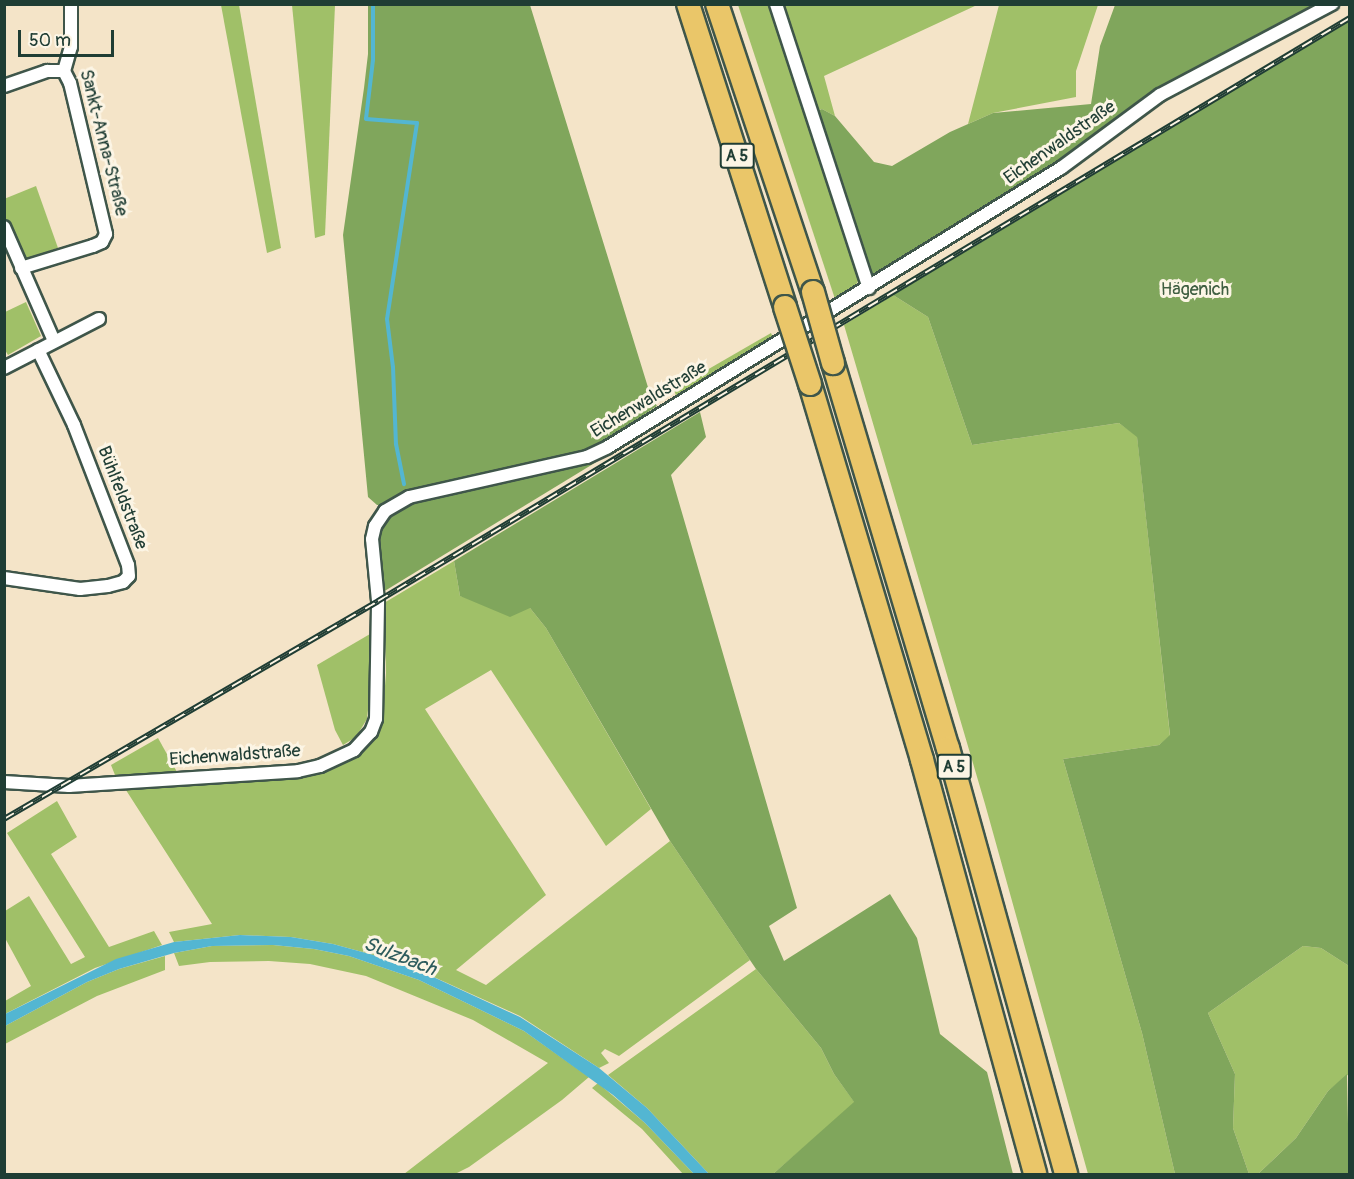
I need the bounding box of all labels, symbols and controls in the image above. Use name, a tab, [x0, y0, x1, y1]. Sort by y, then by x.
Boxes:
scale bar	[21, 18, 117, 56]
text: 50 m	[29, 29, 71, 52]
street label: Sankt-Anna-Straße	[74, 67, 132, 219]
street label: Eichenwaldstraße	[1000, 97, 1120, 189]
road number: A 5	[719, 143, 755, 169]
park label: Hägenich	[1161, 279, 1229, 301]
street label: Eichenwaldstraße	[587, 357, 711, 443]
street label: Bühlfeldstraße	[92, 443, 152, 553]
street label: Eichenwaldstraße	[169, 741, 301, 771]
road number: A 5	[936, 754, 972, 780]
water label: Sulzbach	[360, 931, 440, 981]

